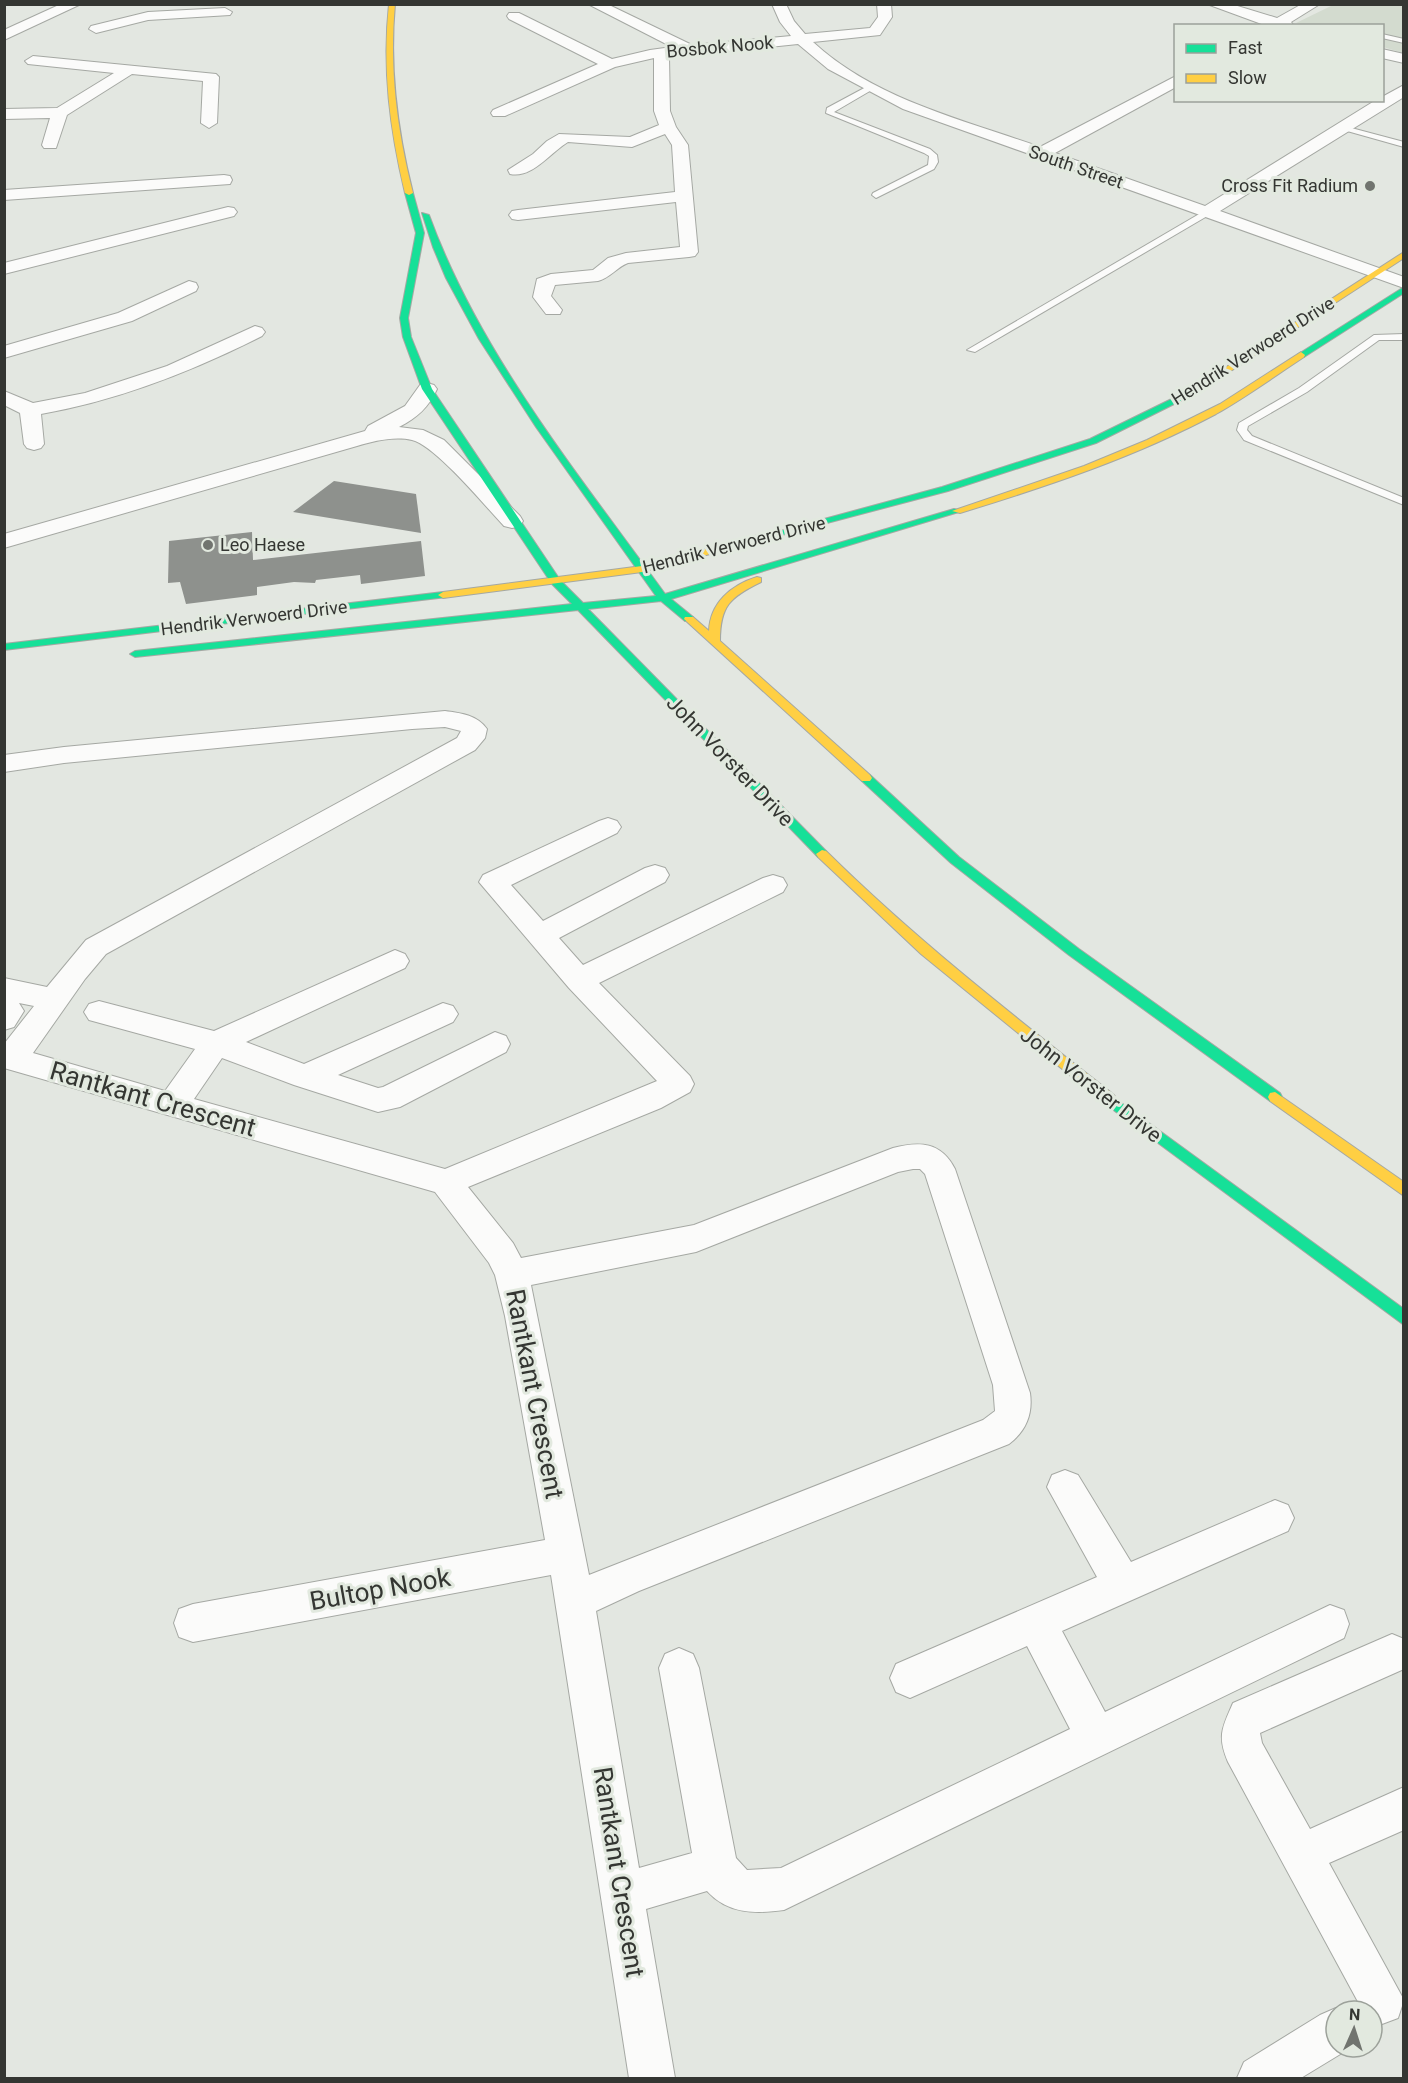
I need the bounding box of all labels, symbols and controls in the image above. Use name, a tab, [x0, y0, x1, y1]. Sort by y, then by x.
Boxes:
legend	[1174, 24, 1384, 102]
street label: Bosbok Nook	[666, 31, 775, 62]
text: Fast	[1228, 37, 1263, 58]
text: Slow	[1228, 67, 1267, 88]
street label: South Street	[1026, 141, 1126, 193]
place label: Cross Fit Radium	[1221, 175, 1358, 196]
marker: Cross Fit Radium	[1363, 179, 1377, 193]
street label: Hendrik Verwoerd Drive	[1168, 292, 1338, 409]
street label: Hendrik Verwoerd Drive	[640, 512, 827, 577]
place label: Leo Haese	[220, 534, 305, 555]
marker: Leo Haese	[201, 538, 215, 552]
street label: Hendrik Verwoerd Drive	[159, 596, 348, 639]
street label: John Vorster Drive	[662, 691, 798, 831]
street label: John Vorster Drive	[1016, 1023, 1166, 1147]
street label: Rantkant Crescent	[47, 1055, 259, 1143]
street label: Rantkant Crescent	[500, 1287, 570, 1501]
street label: Bultop Nook	[307, 1562, 454, 1616]
street label: Rantkant Crescent	[588, 1765, 650, 1979]
north arrow	[1324, 1999, 1384, 2059]
text: N	[1349, 2005, 1361, 2024]

